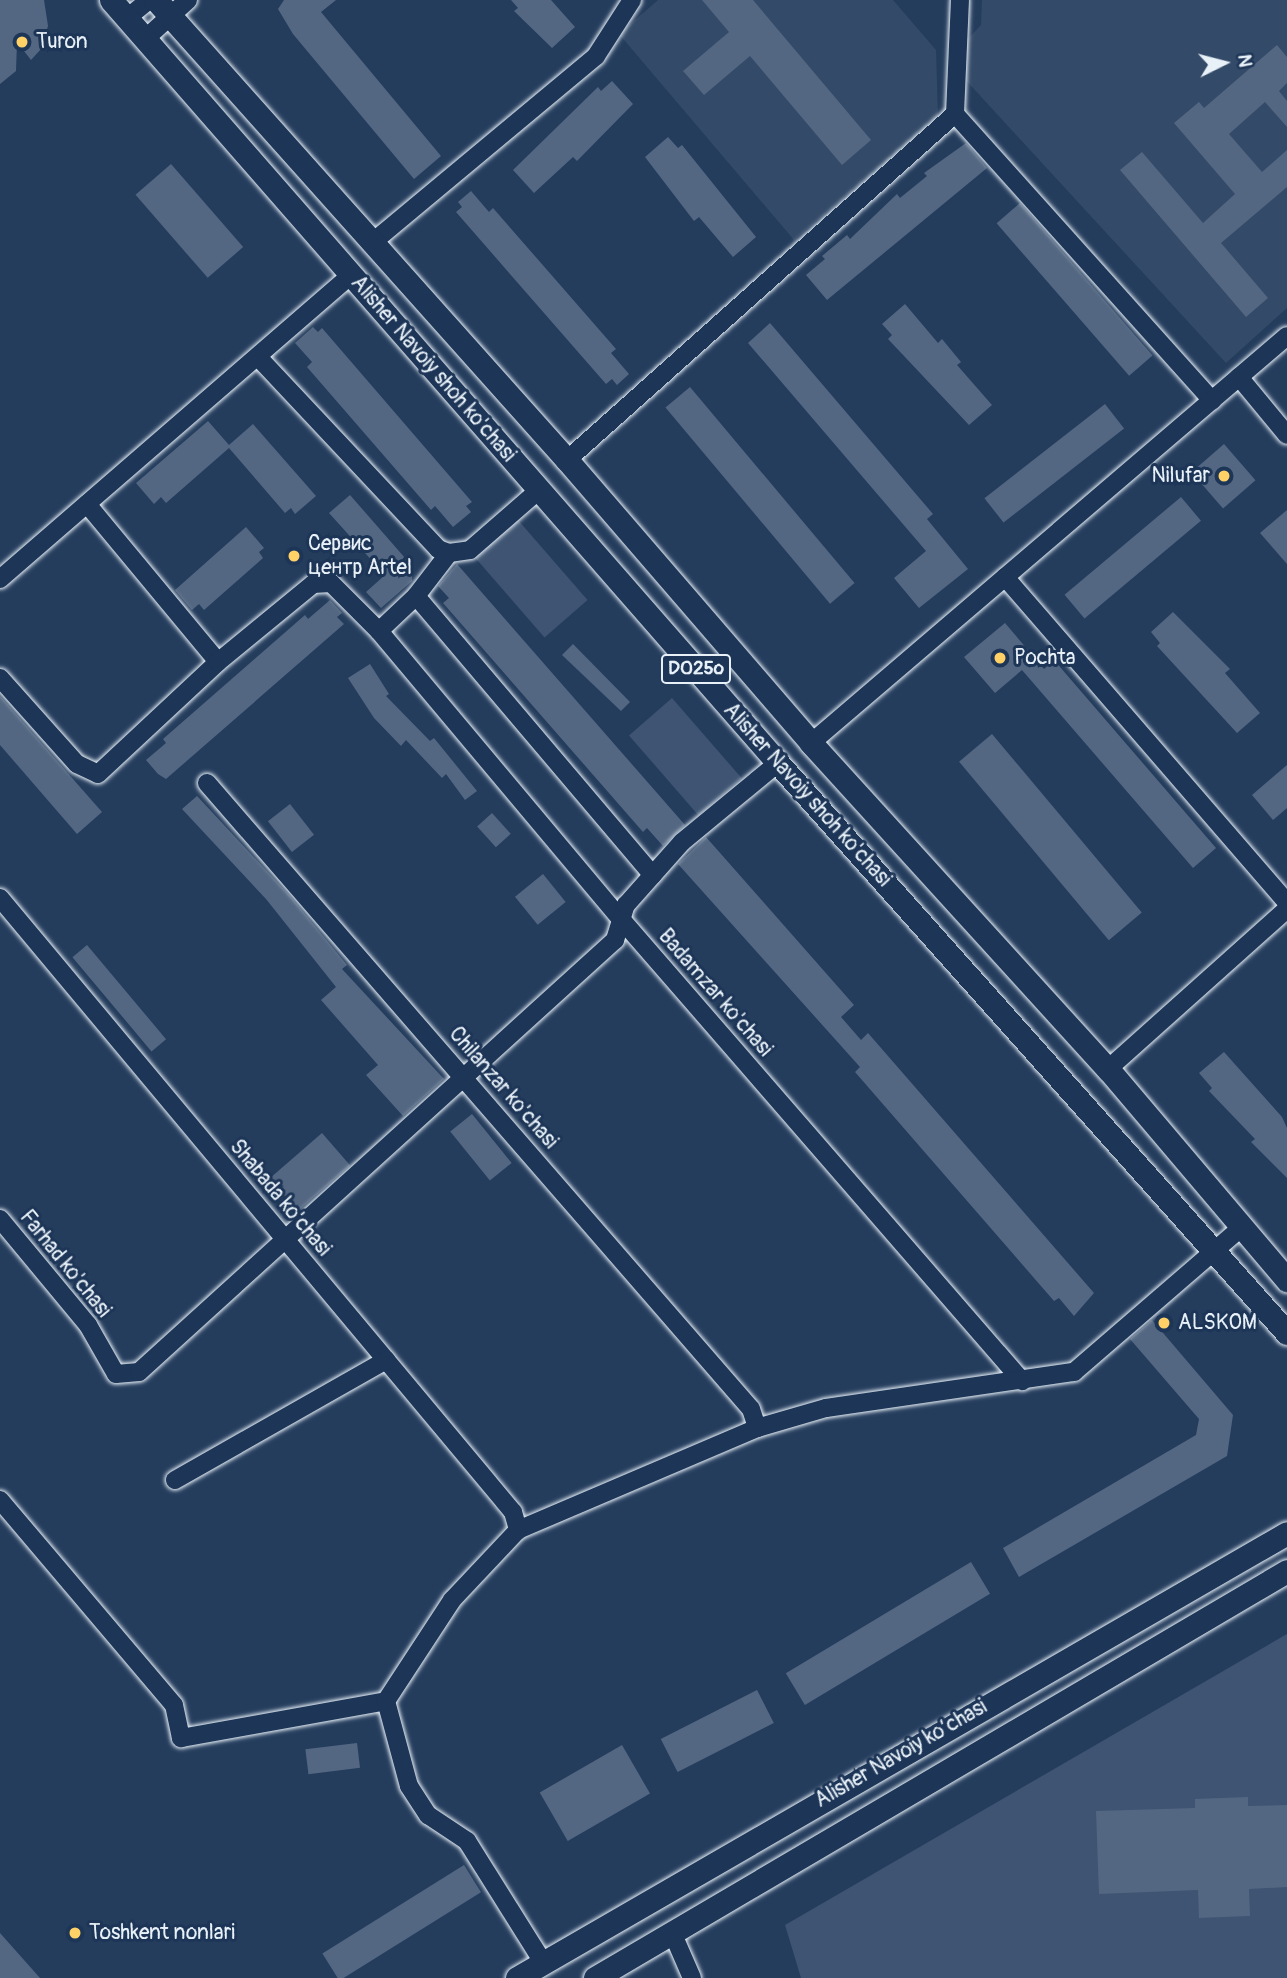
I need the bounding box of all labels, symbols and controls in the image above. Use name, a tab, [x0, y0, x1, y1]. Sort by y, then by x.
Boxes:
north arrow	[1189, 28, 1259, 98]
place label: Turon	[36, 29, 88, 55]
marker: Turon	[14, 34, 30, 50]
text: N	[1232, 53, 1257, 68]
street label: Alisher Navoiy shoh ko'chasi	[345, 271, 521, 467]
place label: Nilufar	[1152, 463, 1210, 489]
marker: Nilufar	[1216, 468, 1232, 484]
place label: Сервис центр Artel	[308, 531, 412, 581]
marker: Сервис центр Artel	[286, 548, 302, 564]
place label: Pochta	[1014, 645, 1076, 671]
marker: Pochta	[992, 650, 1008, 666]
road number: D025o	[659, 654, 733, 684]
street label: Alisher Navoiy shoh ko'chasi	[718, 698, 896, 892]
street label: Badamzar ko'chasi	[653, 924, 777, 1062]
street label: Chilanzar ko'chasi	[443, 1022, 563, 1154]
street label: Shabada ko'chasi	[224, 1135, 336, 1261]
street label: Farhad ko'chasi	[14, 1205, 116, 1323]
place label: ALSKOM	[1178, 1310, 1257, 1336]
marker: ALSKOM	[1156, 1315, 1172, 1331]
street label: Alisher Navoiy ko’chasi	[811, 1694, 991, 1814]
place label: Toshkent nonlari	[89, 1920, 235, 1946]
marker: Toshkent nonlari	[67, 1925, 83, 1941]

